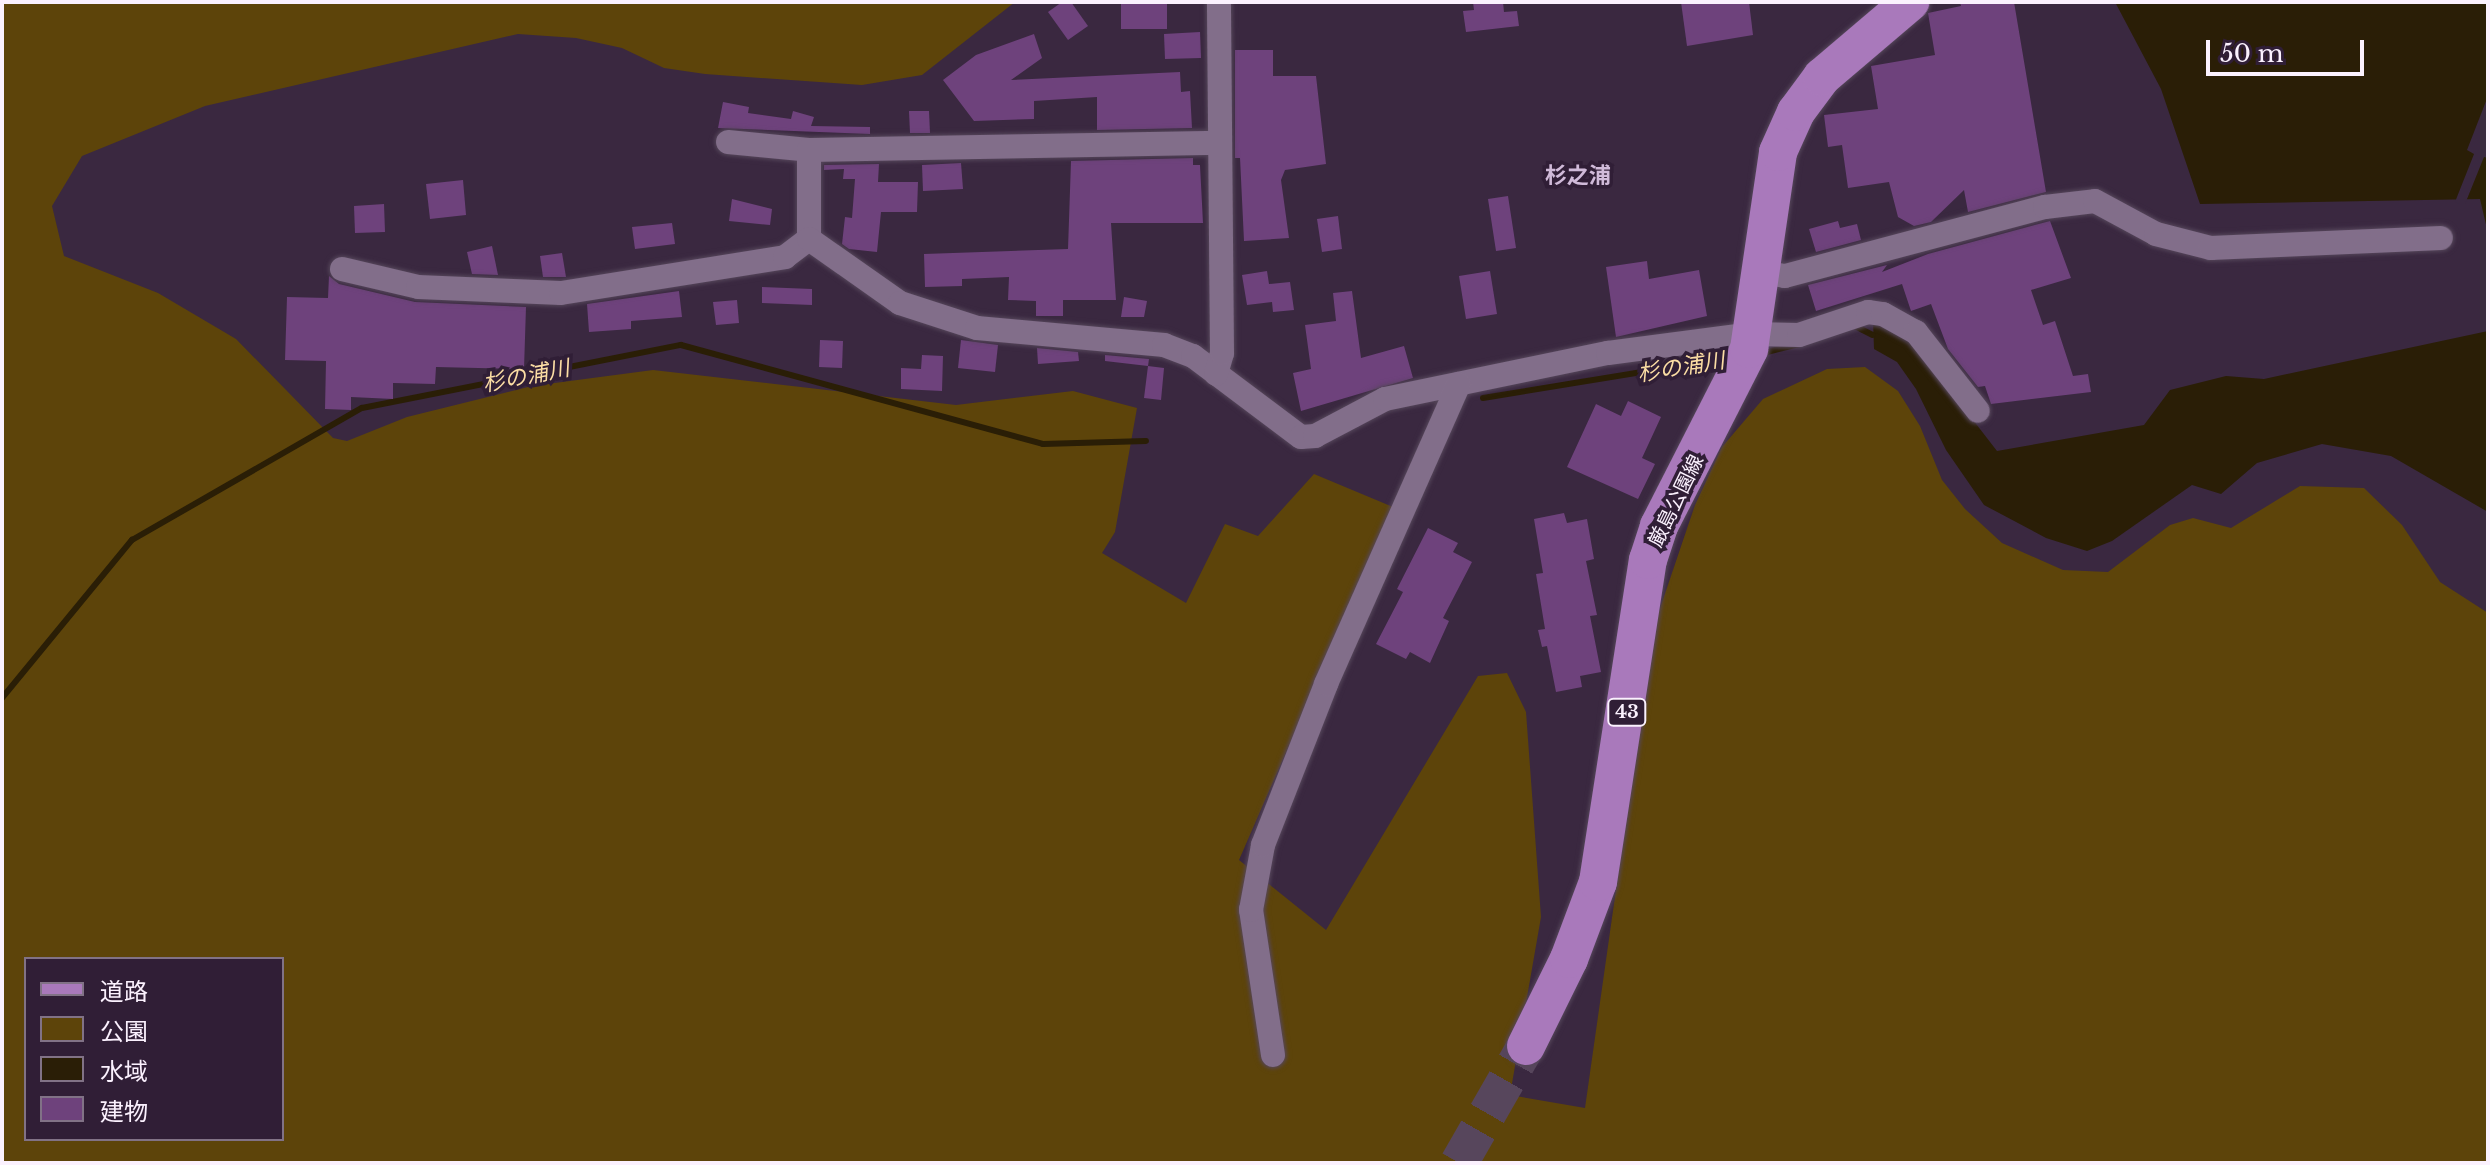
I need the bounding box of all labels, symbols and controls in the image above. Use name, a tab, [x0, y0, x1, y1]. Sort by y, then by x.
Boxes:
scale bar	[2210, 24, 2368, 74]
text: 50 m	[2220, 39, 2283, 68]
district label: 杉之浦	[1545, 163, 1611, 189]
water label: 杉の浦川	[1635, 347, 1727, 387]
water label: 杉の浦川	[480, 355, 572, 397]
street label: 厳島公園線	[1643, 451, 1709, 551]
road number: 43	[1607, 698, 1647, 726]
legend	[24, 957, 284, 1141]
text: 道路	[100, 977, 148, 1006]
text: 公園	[100, 1017, 148, 1046]
text: 水域	[100, 1057, 148, 1086]
text: 建物	[100, 1097, 148, 1126]

